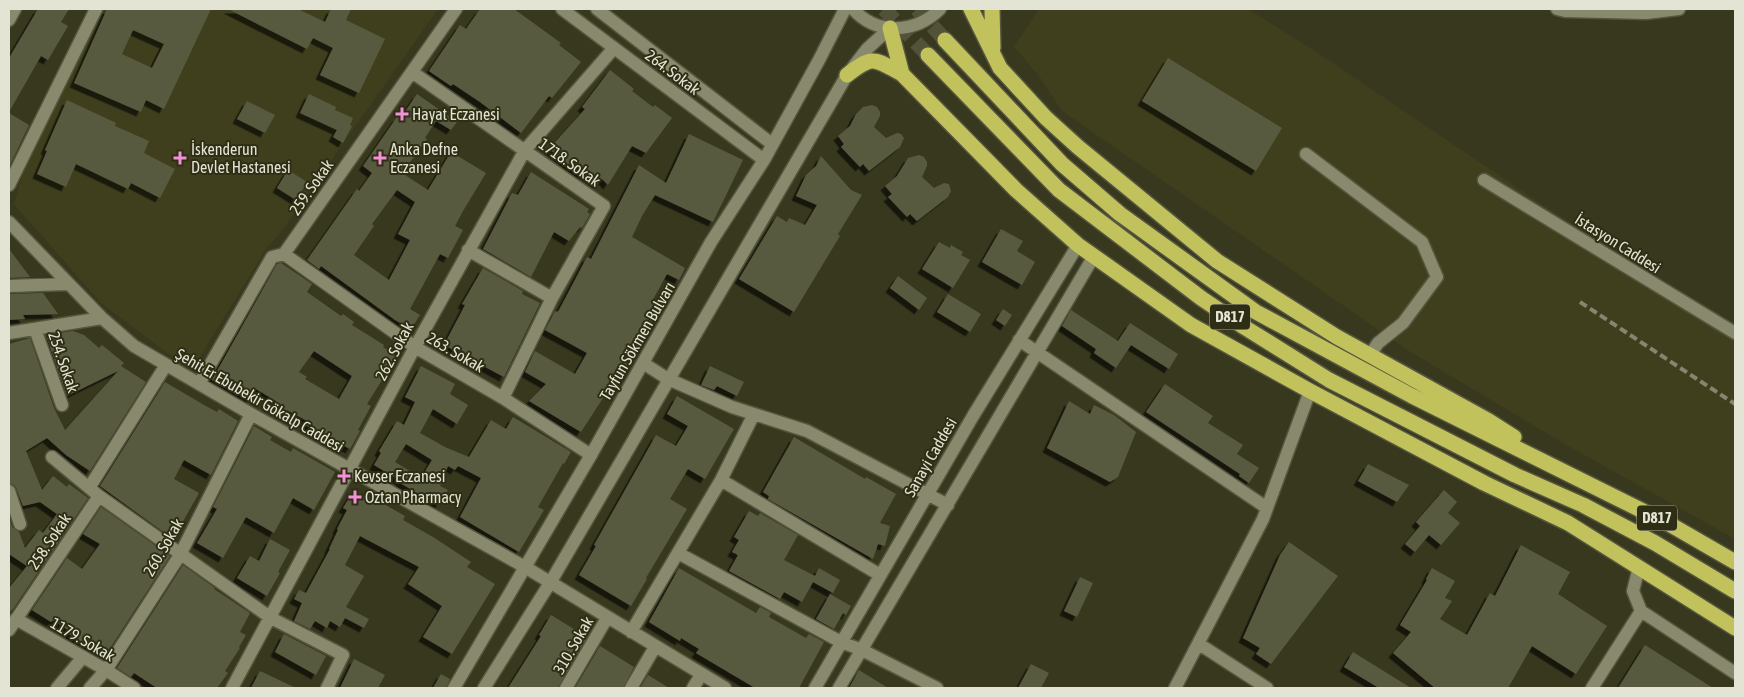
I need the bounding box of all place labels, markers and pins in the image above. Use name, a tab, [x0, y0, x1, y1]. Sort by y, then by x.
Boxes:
place label: Hayat Eczanesi	[412, 105, 500, 124]
marker: Hayat Eczanesi	[396, 108, 408, 120]
place label: İskenderun Devlet Hastanesi	[191, 140, 291, 176]
place label: Anka Defne Eczanesi	[390, 140, 458, 176]
marker: İskenderun Devlet Hastanesi	[173, 151, 187, 165]
marker: Anka Defne Eczanesi	[374, 152, 386, 164]
place label: Kevser Eczanesi	[354, 467, 445, 485]
marker: Kevser Eczanesi	[338, 470, 350, 482]
place label: Oztan Pharmacy	[365, 488, 462, 507]
marker: Oztan Pharmacy	[349, 491, 361, 503]

